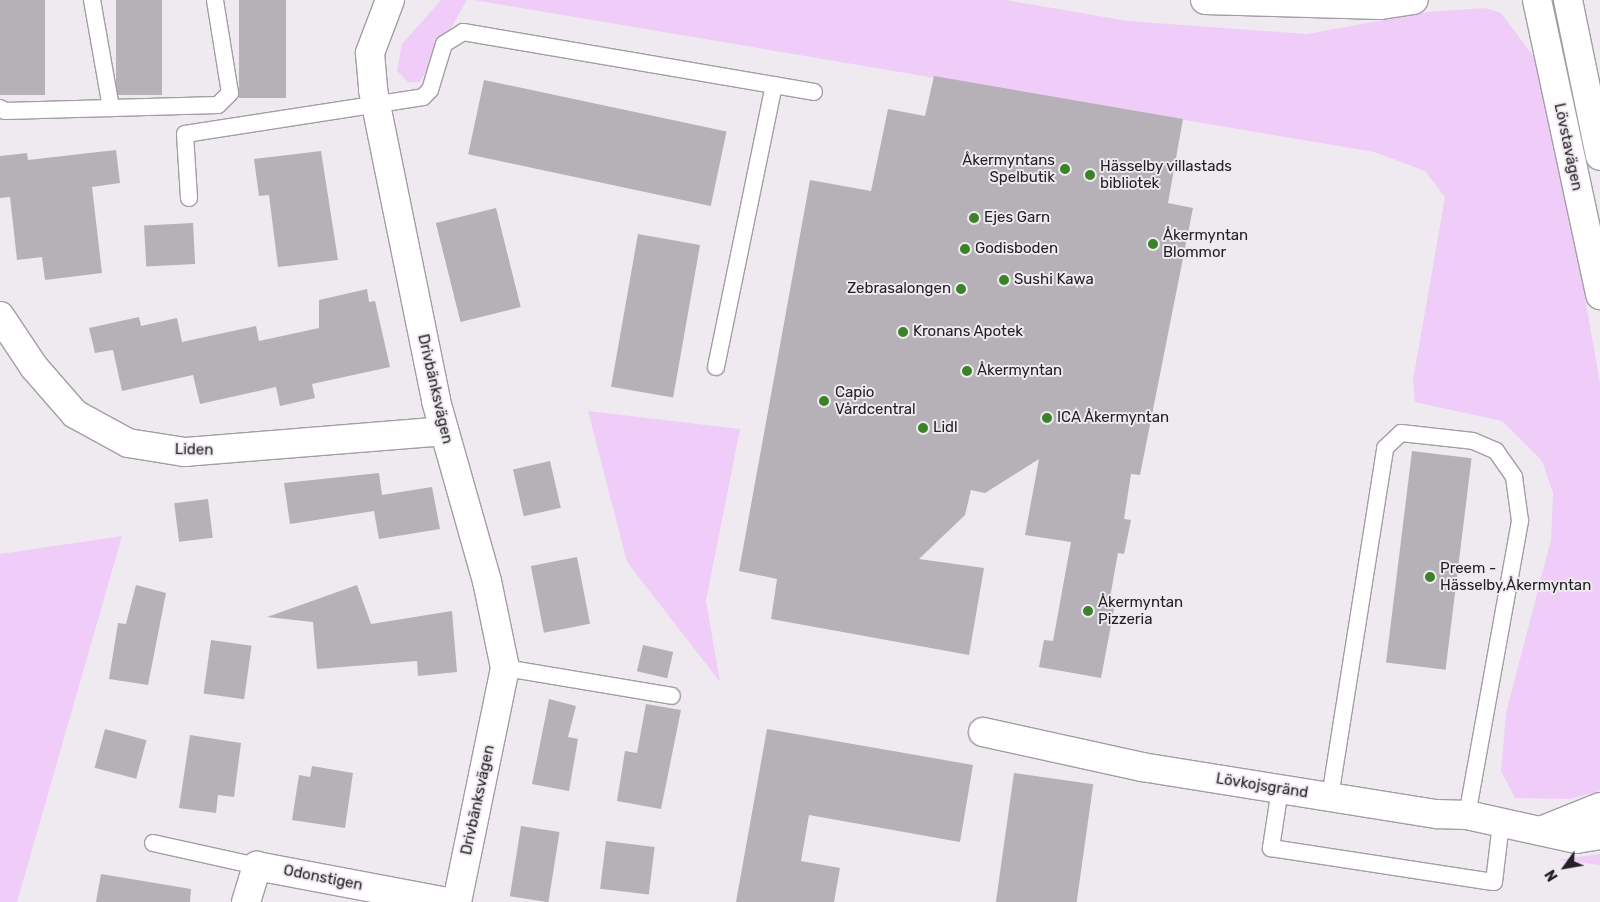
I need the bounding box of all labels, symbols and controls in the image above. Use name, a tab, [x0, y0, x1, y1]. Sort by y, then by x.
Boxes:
street label: Lövstavägen	[1550, 102, 1586, 192]
place label: Åkermyntans Spelbutik	[962, 151, 1055, 186]
place label: Hässelby villastads bibliotek	[1100, 157, 1233, 192]
marker: Åkermyntans Spelbutik	[1059, 163, 1071, 175]
marker: Hässelby villastads bibliotek	[1084, 169, 1096, 181]
place label: Ejes Garn	[984, 209, 1050, 227]
marker: Ejes Garn	[968, 212, 980, 224]
place label: Åkermyntan Blommor	[1163, 226, 1248, 261]
marker: Åkermyntan Blommor	[1147, 238, 1159, 250]
place label: Godisboden	[975, 240, 1058, 258]
marker: Godisboden	[959, 243, 971, 255]
place label: Sushi Kawa	[1014, 271, 1094, 289]
marker: Sushi Kawa	[998, 274, 1010, 286]
place label: Zebrasalongen	[847, 280, 951, 298]
marker: Zebrasalongen	[955, 283, 967, 295]
place label: Kronans Apotek	[913, 323, 1023, 341]
marker: Kronans Apotek	[897, 326, 909, 338]
street label: Drivbänksvägen	[414, 332, 456, 446]
place label: Åkermyntan	[977, 362, 1062, 380]
marker: Åkermyntan	[961, 365, 973, 377]
place label: Capio Vårdcentral	[835, 383, 916, 418]
marker: Capio Vårdcentral	[817, 394, 831, 408]
place label: ICA Åkermyntan	[1057, 409, 1170, 427]
marker: ICA Åkermyntan	[1041, 412, 1053, 424]
place label: Lidl	[933, 419, 958, 437]
marker: Lidl	[917, 422, 929, 434]
street label: Liden	[175, 441, 213, 459]
place label: Preem - Hässelby,Åkermyntan	[1440, 559, 1591, 594]
marker: Preem - Hässelby,Åkermyntan	[1424, 571, 1436, 583]
place label: Åkermyntan Pizzeria	[1098, 593, 1183, 628]
marker: Åkermyntan Pizzeria	[1082, 605, 1094, 617]
street label: Drivbänksvägen	[458, 743, 498, 857]
street label: Lövkojsgränd	[1215, 770, 1309, 802]
north arrow	[1540, 842, 1590, 892]
street label: Odonstigen	[282, 861, 364, 895]
text: N	[1542, 866, 1562, 884]

